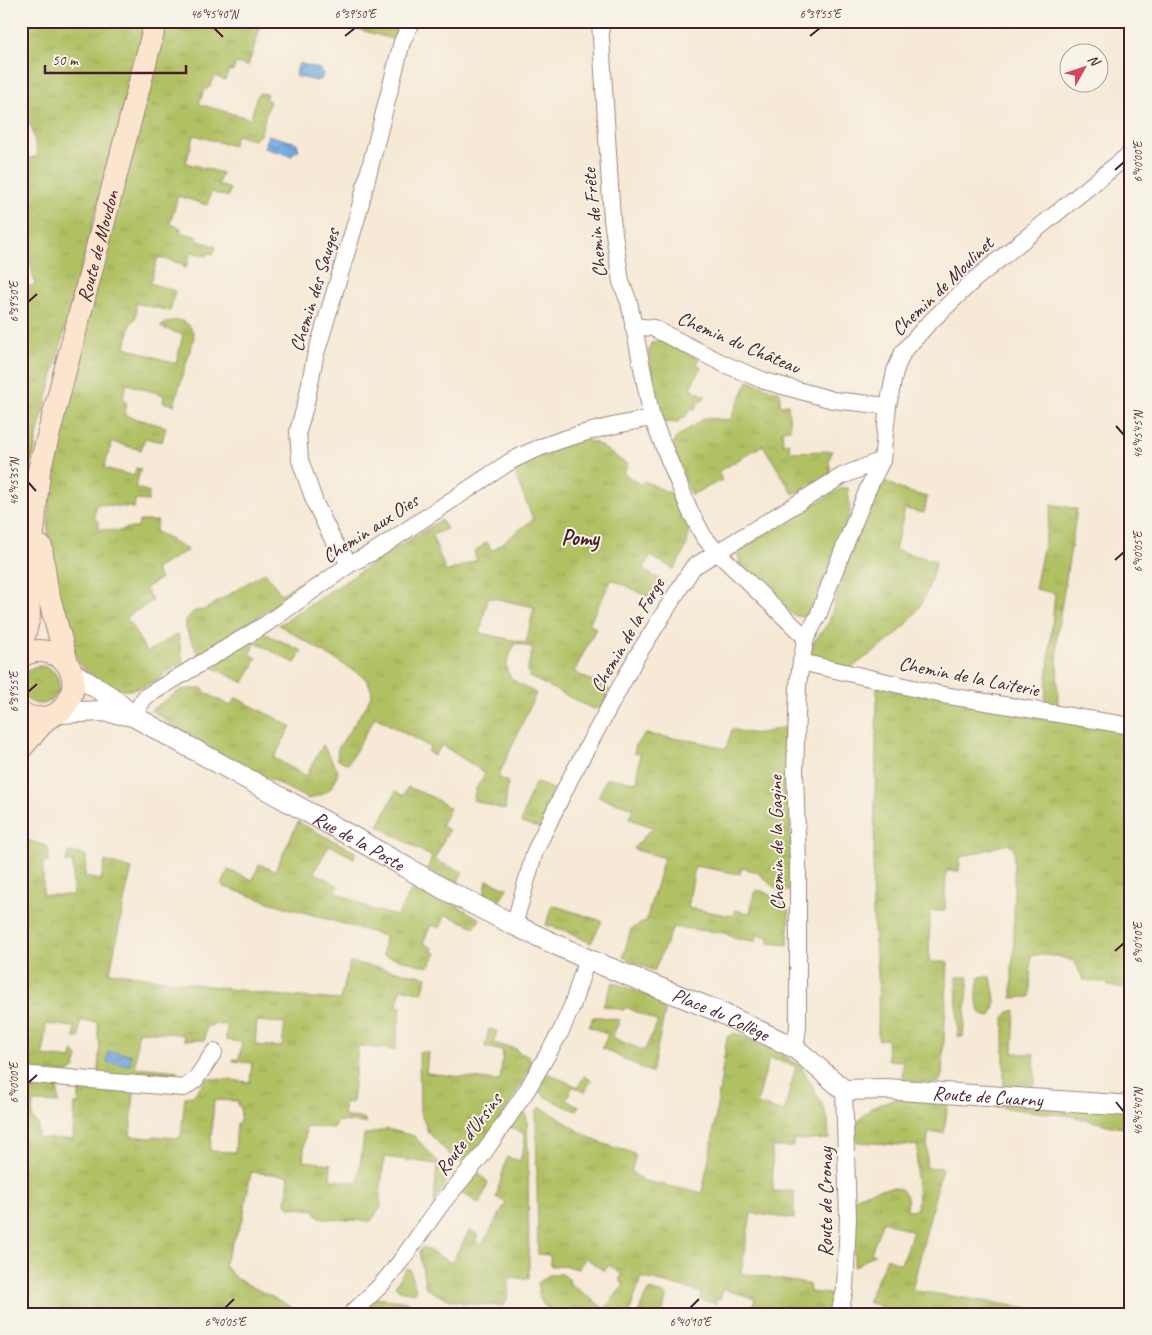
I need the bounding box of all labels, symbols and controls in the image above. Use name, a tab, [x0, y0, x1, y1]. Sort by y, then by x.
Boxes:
text: 46°45'40"N	[190, 6, 239, 22]
text: 6°39'50"E	[335, 6, 377, 22]
text: 6°39'55"E	[800, 6, 842, 22]
scale bar	[45, 42, 186, 74]
north arrow	[1060, 42, 1110, 92]
text: 50 m	[52, 51, 79, 70]
text: N	[1084, 51, 1104, 71]
text: 6°40'00"E	[1130, 140, 1146, 183]
street label: Chemin de Frête	[576, 165, 613, 279]
street label: Route de Moudon	[71, 186, 125, 305]
street label: Chemin des Sauges	[284, 224, 346, 355]
street label: Chemin de Moulinet	[886, 230, 1000, 341]
text: 6°39'50"E	[6, 280, 22, 323]
street label: Chemin du Château	[674, 305, 805, 380]
text: 46°45'45"N	[1130, 410, 1146, 459]
text: 46°45'35"N	[6, 457, 22, 506]
street label: Chemin aux Oies	[318, 487, 425, 569]
district label: Pomy	[561, 524, 601, 552]
text: 6°40'05"E	[1130, 530, 1146, 573]
street label: Chemin de la Forge	[585, 572, 671, 697]
street label: Chemin de la Laiterie	[897, 651, 1042, 703]
text: 6°39'55"E	[6, 670, 22, 713]
street label: Chemin de la Gagine	[763, 774, 790, 911]
street label: Rue de la Poste	[308, 805, 410, 877]
text: 6°40'10"E	[1130, 921, 1146, 964]
street label: Place du Collège	[668, 982, 774, 1048]
text: 6°40'00"E	[6, 1061, 22, 1104]
street label: Route de Cuarny	[932, 1080, 1044, 1113]
street label: Route d'Ursins	[429, 1086, 509, 1180]
text: 46°45'40"N	[1130, 1087, 1146, 1136]
street label: Route de Cronay	[813, 1146, 838, 1257]
text: 6°40'05"E	[205, 1314, 247, 1330]
text: 6°40'10"E	[670, 1314, 712, 1330]

